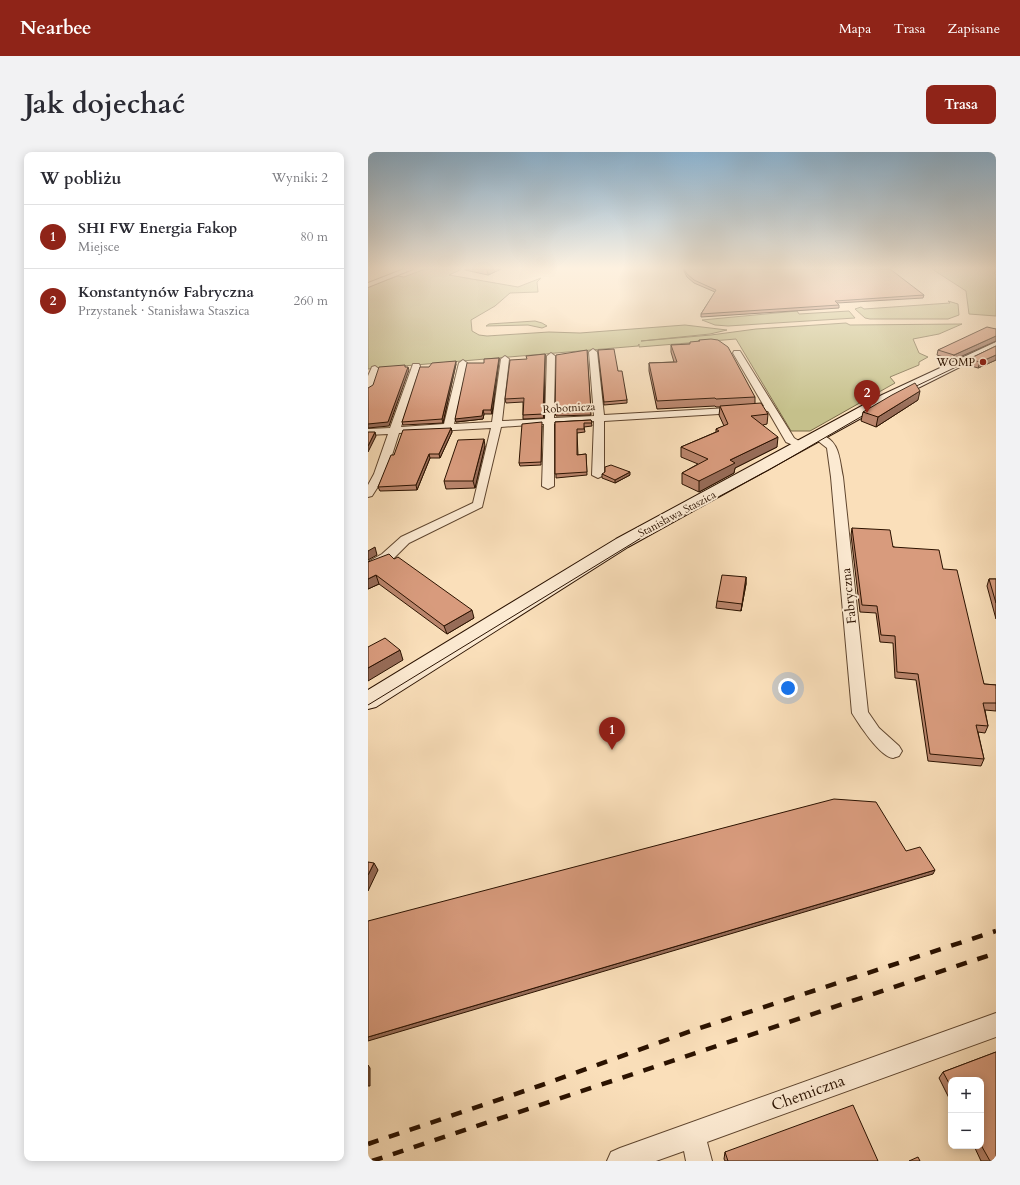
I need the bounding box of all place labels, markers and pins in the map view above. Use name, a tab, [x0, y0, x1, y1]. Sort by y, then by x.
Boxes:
place label: WOMP	[935, 355, 975, 370]
marker: WOMP	[978, 357, 988, 367]
pin: 2	[854, 380, 880, 413]
pin: 1	[599, 717, 625, 750]

